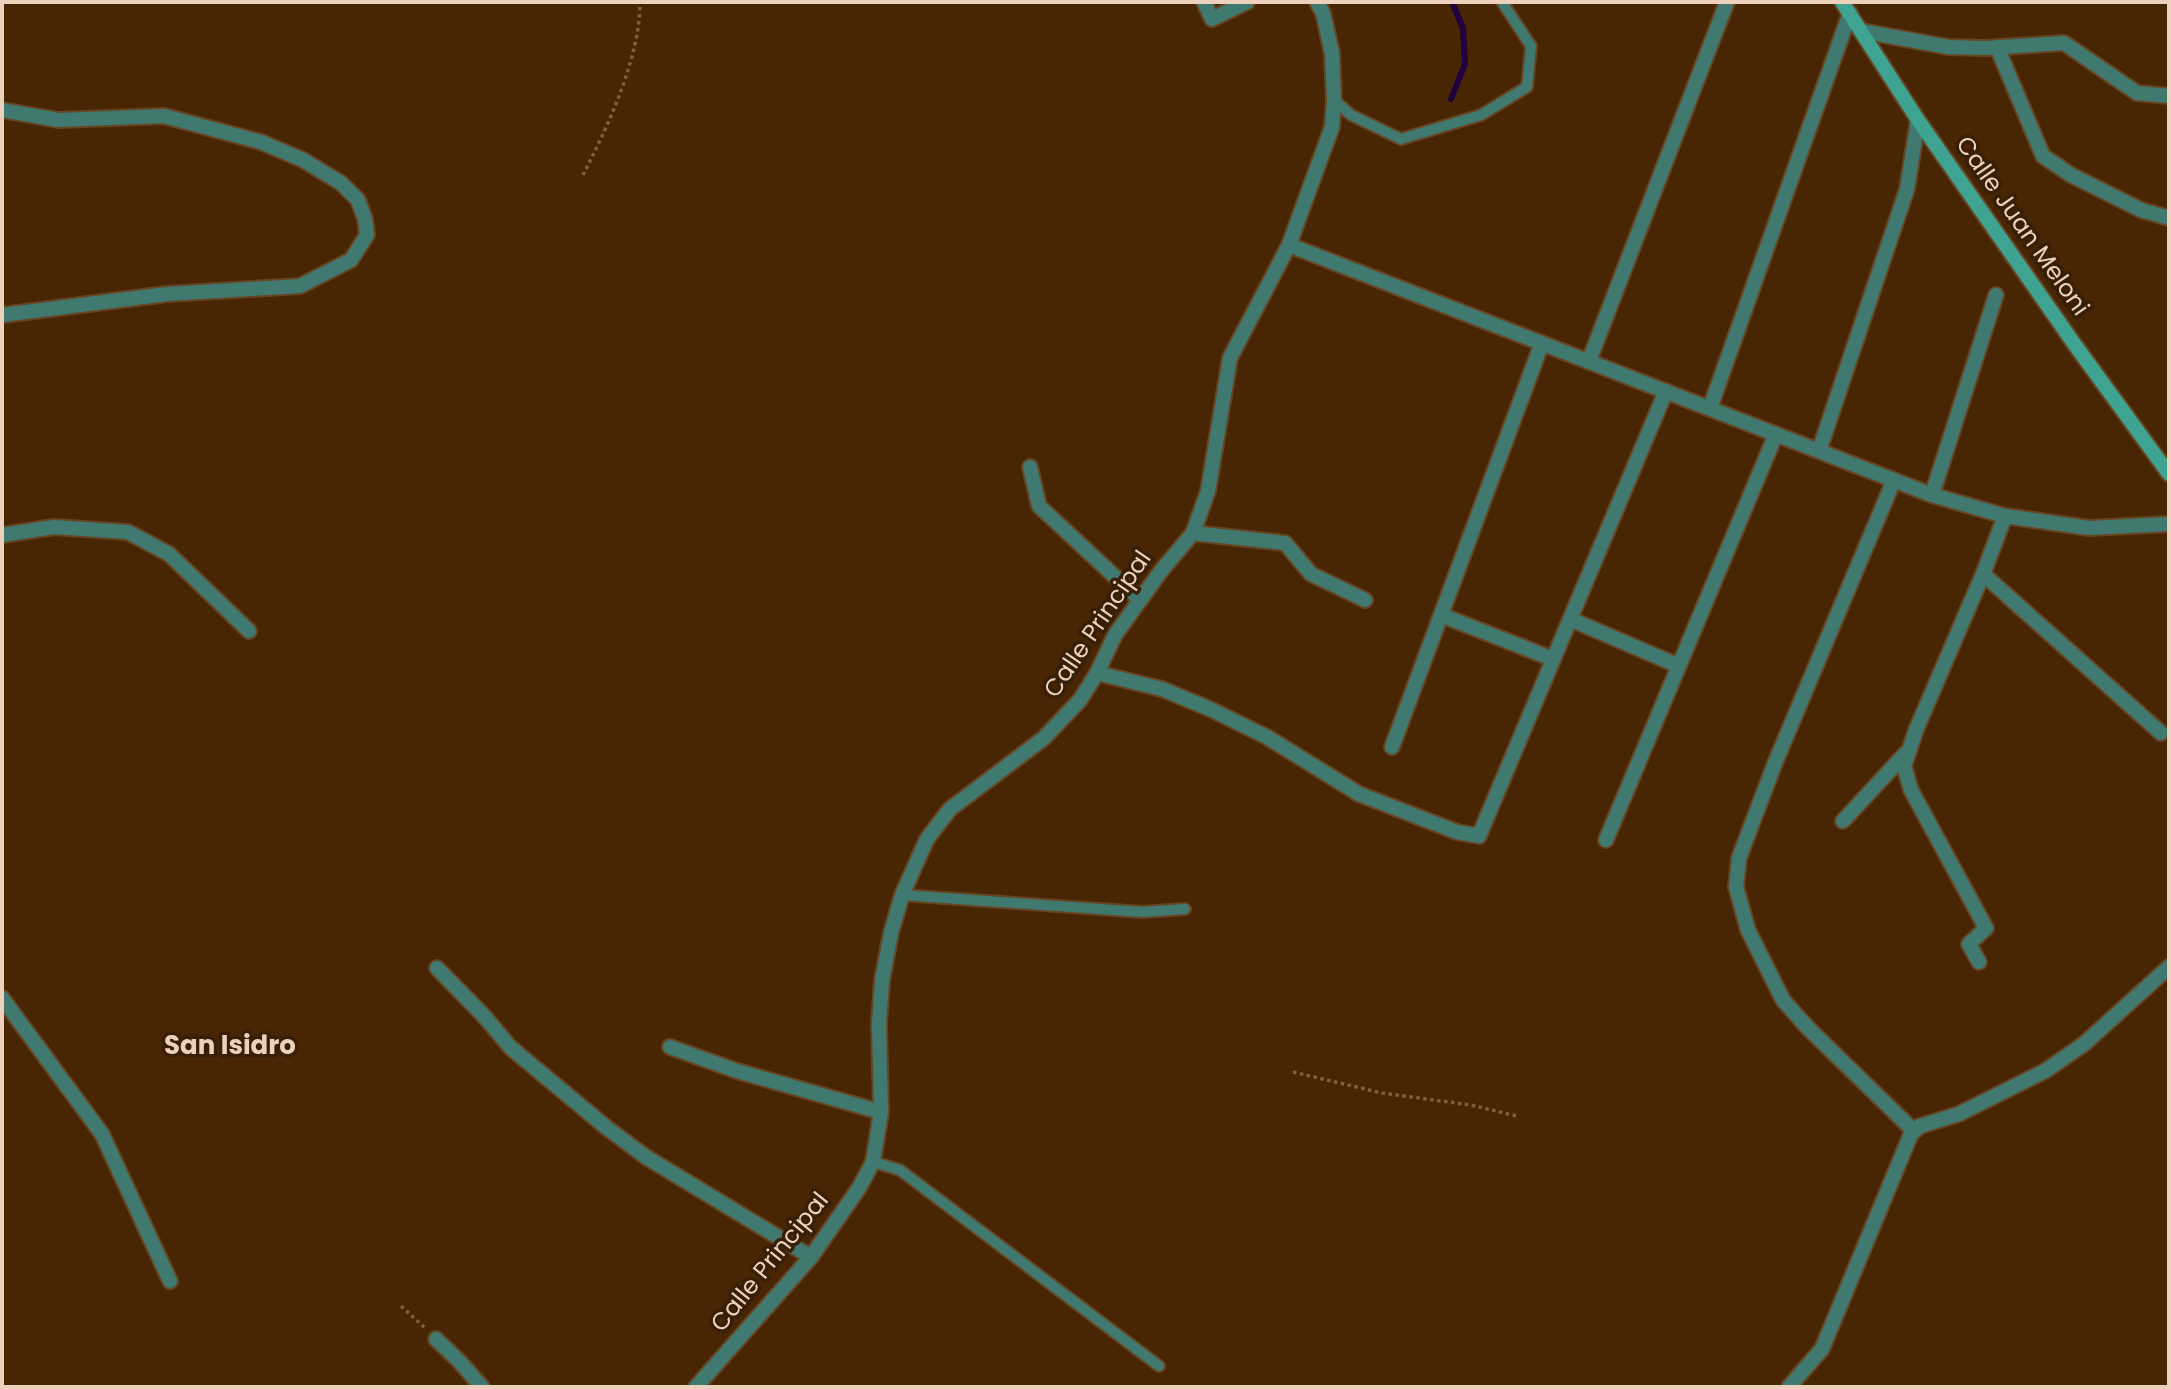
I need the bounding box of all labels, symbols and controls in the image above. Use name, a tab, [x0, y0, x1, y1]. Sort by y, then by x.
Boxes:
street label: Calle Juan Meloni	[1948, 132, 2094, 322]
street label: Calle Principal	[1039, 546, 1159, 704]
district label: San Isidro	[164, 1031, 296, 1063]
street label: Calle Principal	[706, 1188, 836, 1338]

